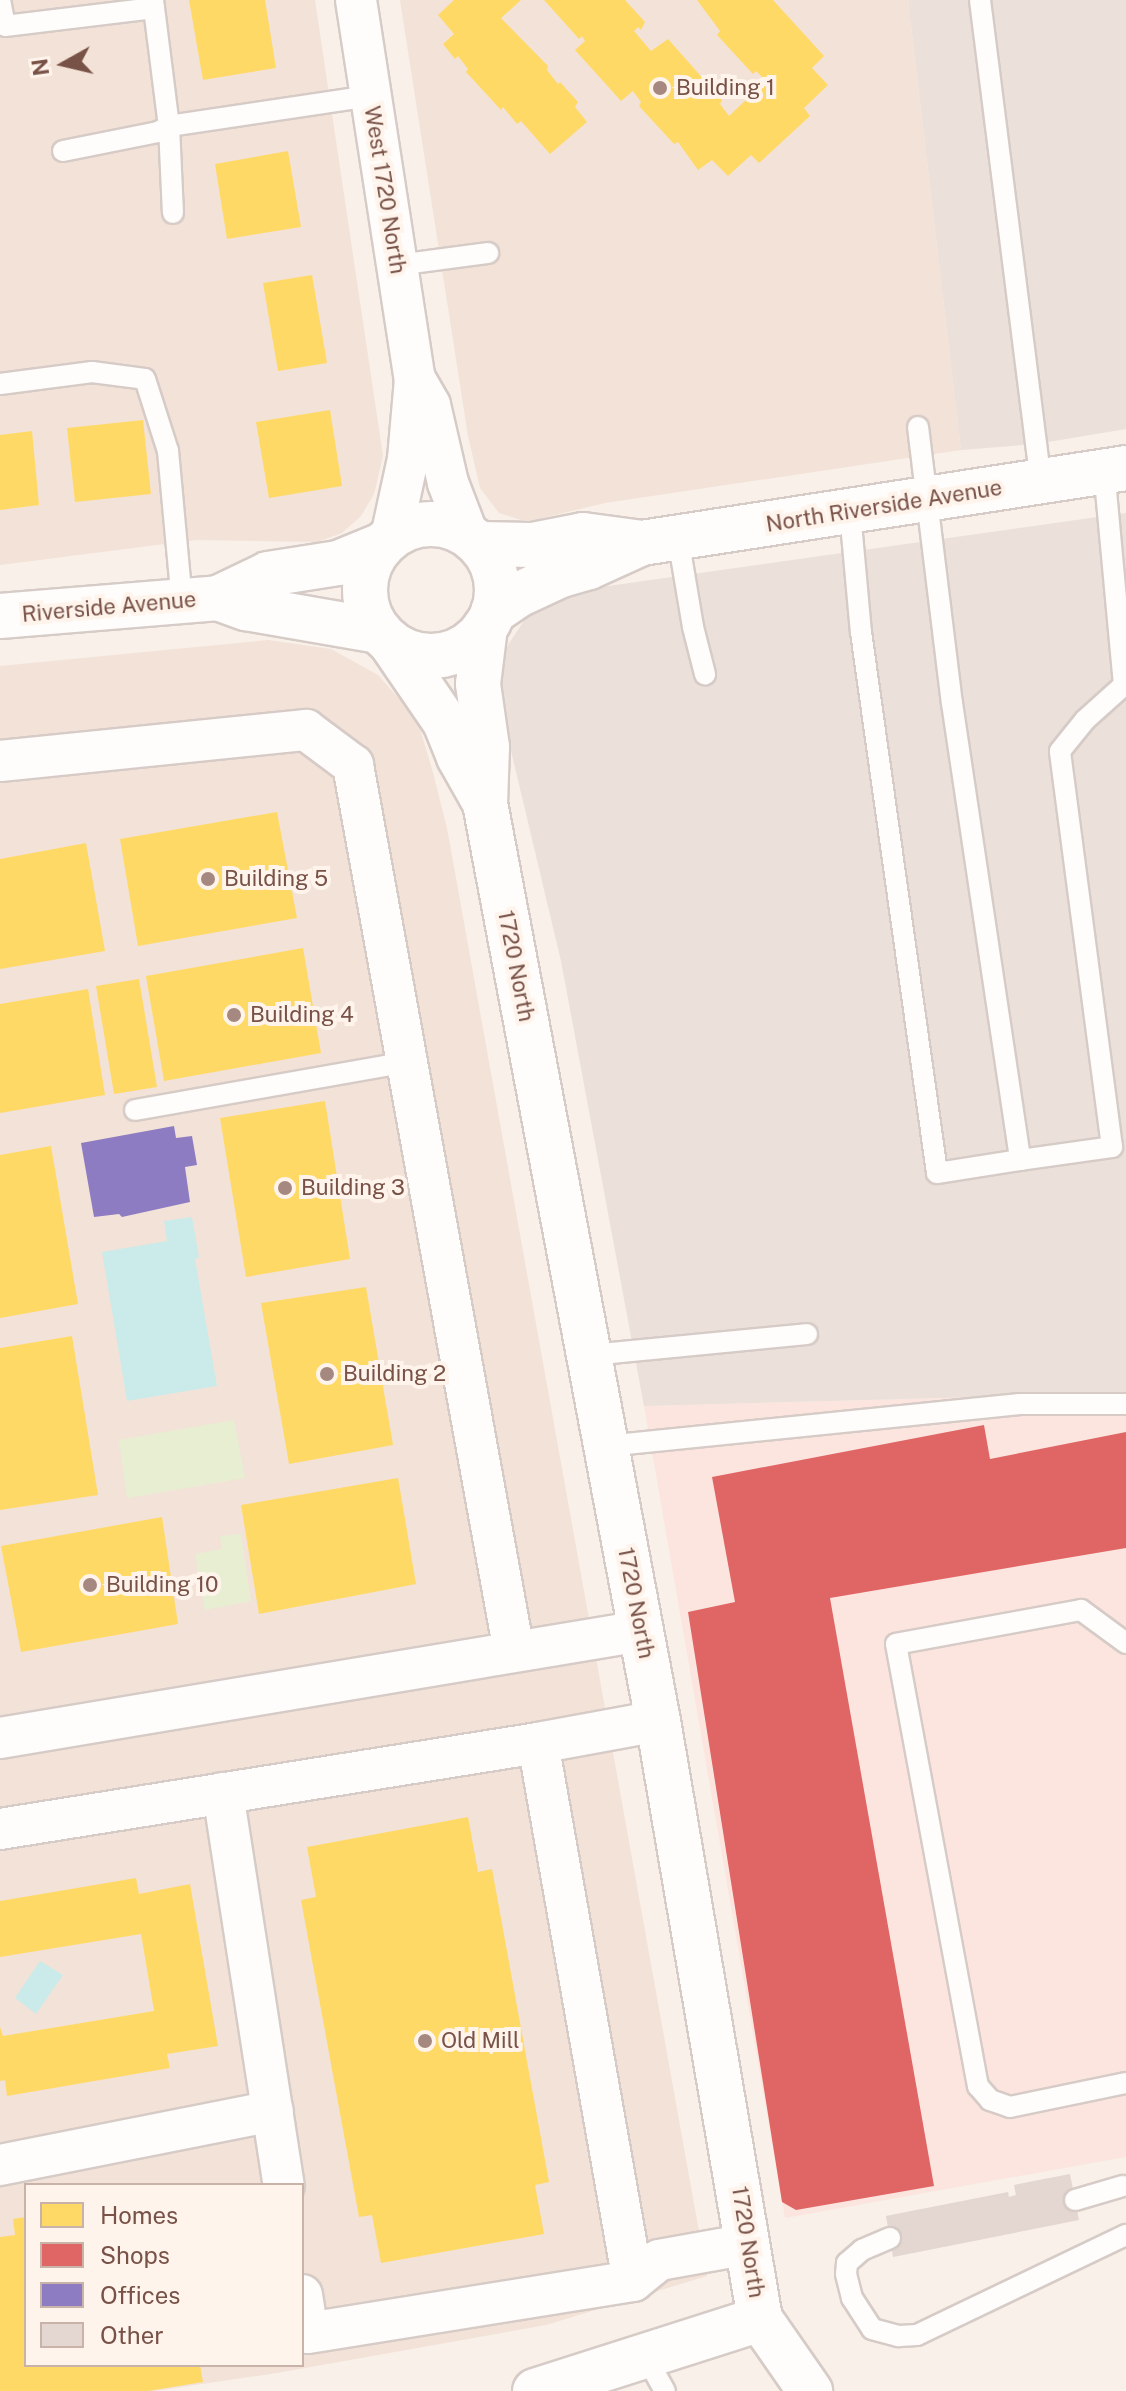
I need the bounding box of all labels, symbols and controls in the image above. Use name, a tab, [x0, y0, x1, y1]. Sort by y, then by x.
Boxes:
north arrow	[24, 24, 104, 104]
text: N	[26, 57, 54, 78]
place label: Building 1	[676, 75, 775, 101]
marker: Building 1	[651, 79, 669, 97]
street label: West 1720 North	[359, 104, 411, 276]
street label: North Riverside Avenue	[764, 474, 1004, 538]
street label: Riverside Avenue	[21, 586, 197, 628]
place label: Building 5	[224, 866, 328, 892]
marker: Building 5	[199, 870, 217, 888]
street label: 1720 North	[492, 908, 540, 1024]
place label: Building 4	[250, 1002, 354, 1028]
marker: Building 4	[225, 1006, 243, 1024]
place label: Building 3	[301, 1175, 405, 1201]
marker: Building 3	[276, 1179, 294, 1197]
place label: Building 2	[343, 1361, 446, 1387]
marker: Building 2	[318, 1365, 336, 1383]
street label: 1720 North	[612, 1545, 660, 1661]
place label: Building 10	[106, 1572, 218, 1598]
marker: Building 10	[81, 1576, 99, 1594]
place label: Old Mill	[441, 2028, 520, 2054]
marker: Old Mill	[416, 2032, 434, 2050]
legend	[24, 2183, 304, 2367]
street label: 1720 North	[726, 2184, 770, 2300]
text: Homes	[100, 2201, 178, 2229]
text: Shops	[100, 2241, 170, 2269]
text: Offices	[100, 2281, 180, 2309]
text: Other	[100, 2321, 164, 2349]

